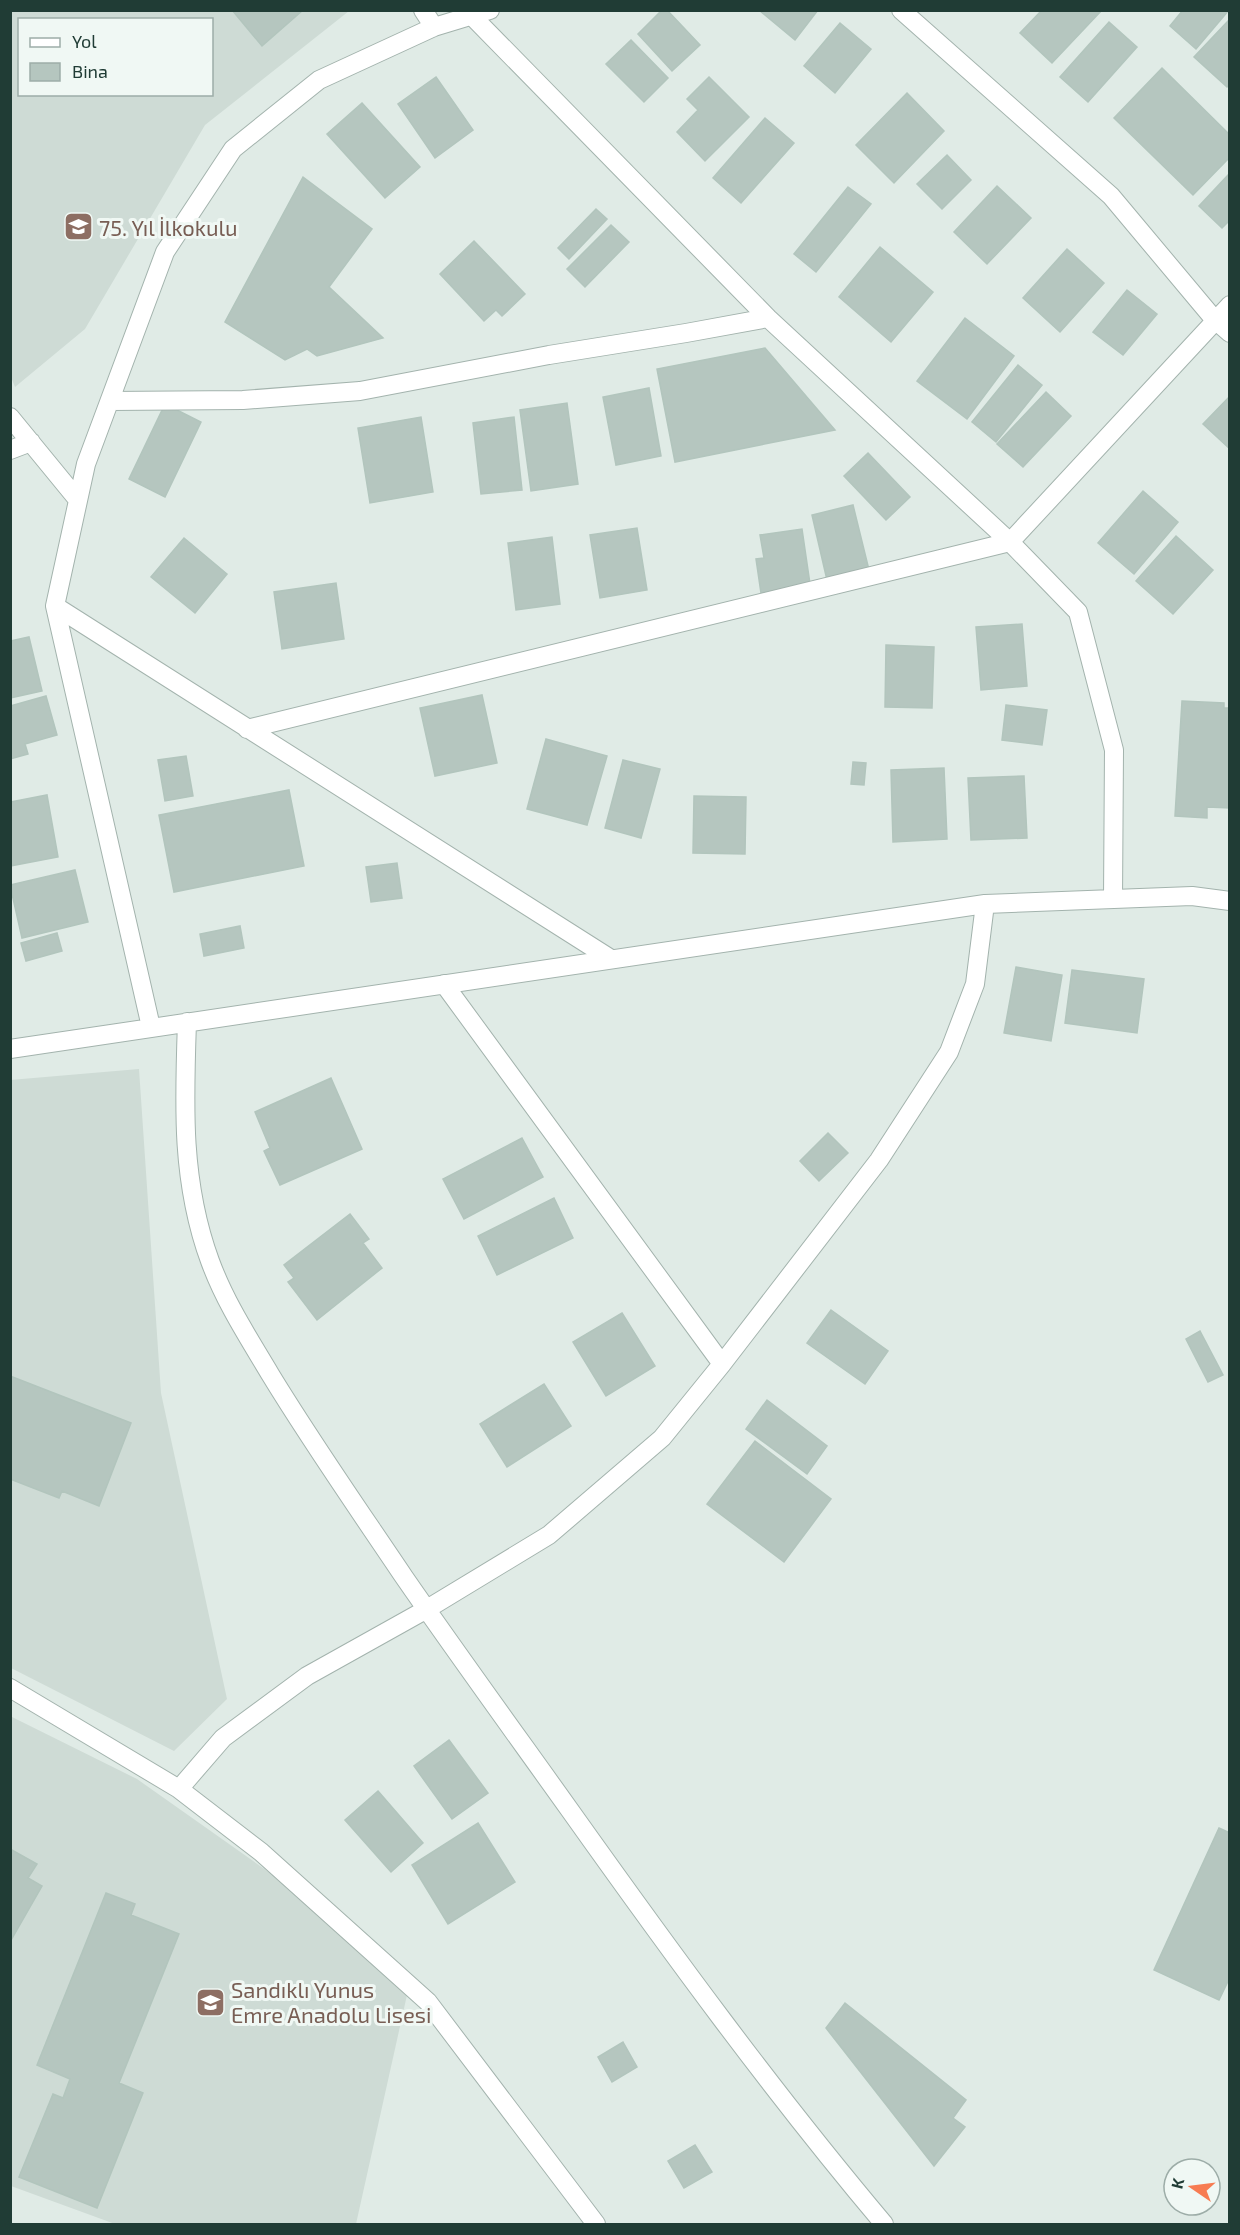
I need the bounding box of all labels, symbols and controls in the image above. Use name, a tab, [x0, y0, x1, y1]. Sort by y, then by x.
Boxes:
legend	[18, 18, 213, 96]
text: Yol	[72, 30, 97, 52]
text: Bina	[72, 60, 108, 82]
school or university icon: 75. Yıl İlkokulu	[62, 211, 94, 243]
place label: 75. Yıl İlkokulu	[99, 214, 238, 240]
place label: Sandıklı Yunus Emre Anadolu Lisesi	[231, 1976, 431, 2027]
school or university icon: Sandıklı Yunus Emre Anadolu Lisesi	[194, 1986, 226, 2018]
north arrow	[1162, 2157, 1222, 2217]
text: K	[1167, 2175, 1188, 2190]

